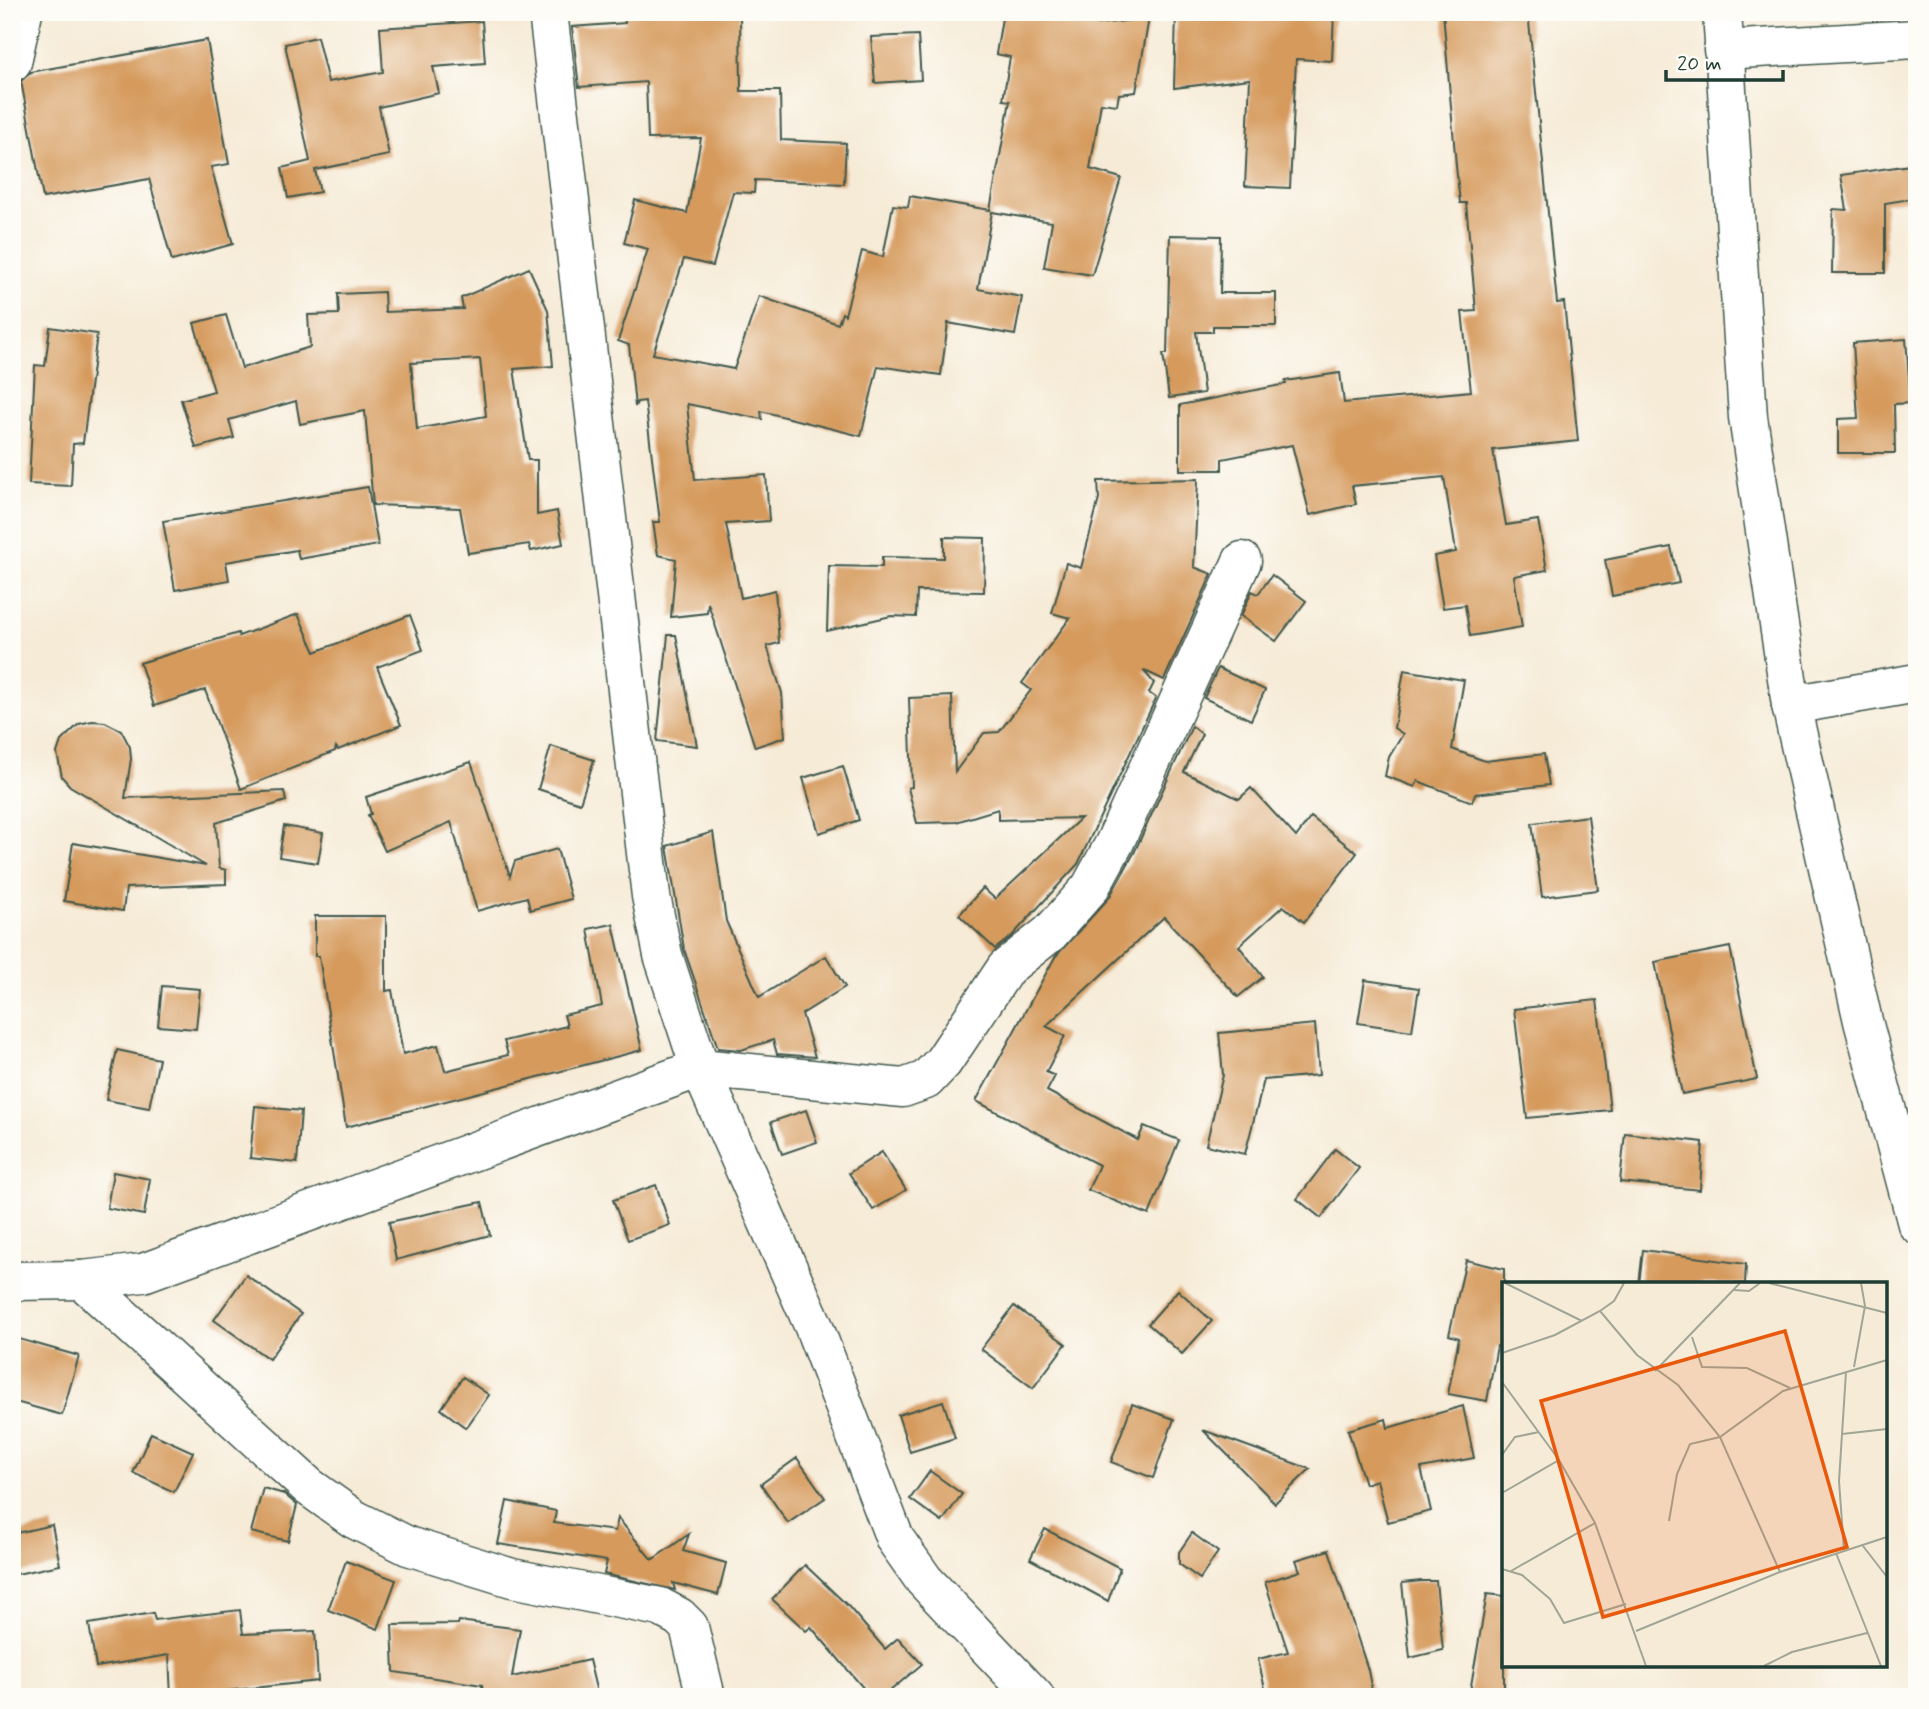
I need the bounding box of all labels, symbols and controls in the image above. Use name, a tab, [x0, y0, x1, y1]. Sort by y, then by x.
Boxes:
scale bar	[1666, 38, 1784, 82]
text: 20 m	[1677, 50, 1722, 78]
inset map	[1502, 1282, 1887, 1667]

